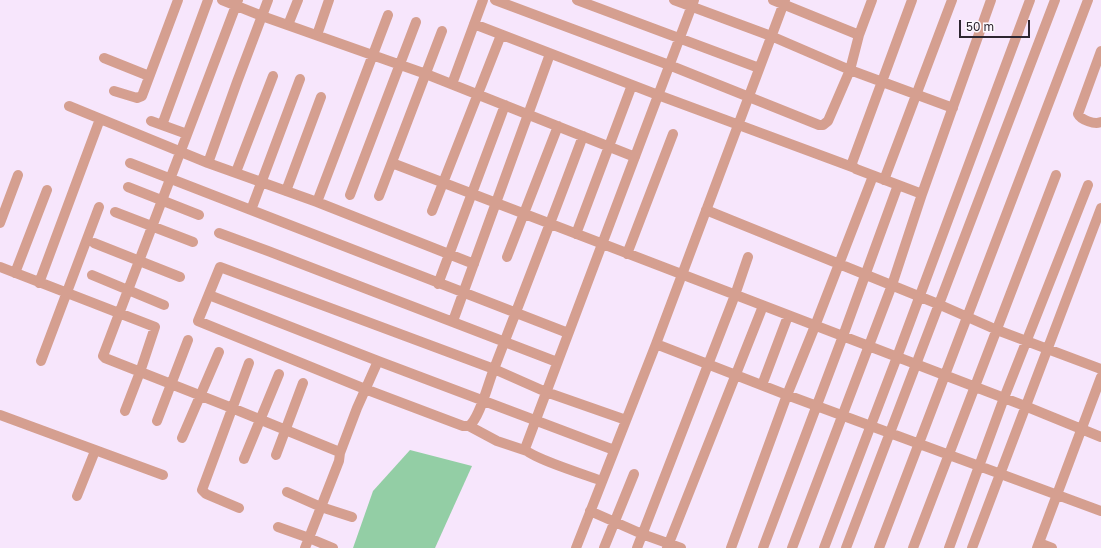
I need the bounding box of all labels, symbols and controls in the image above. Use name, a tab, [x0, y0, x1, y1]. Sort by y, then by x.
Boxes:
scale bar	[961, 12, 1032, 38]
text: 50 m	[966, 19, 994, 34]

